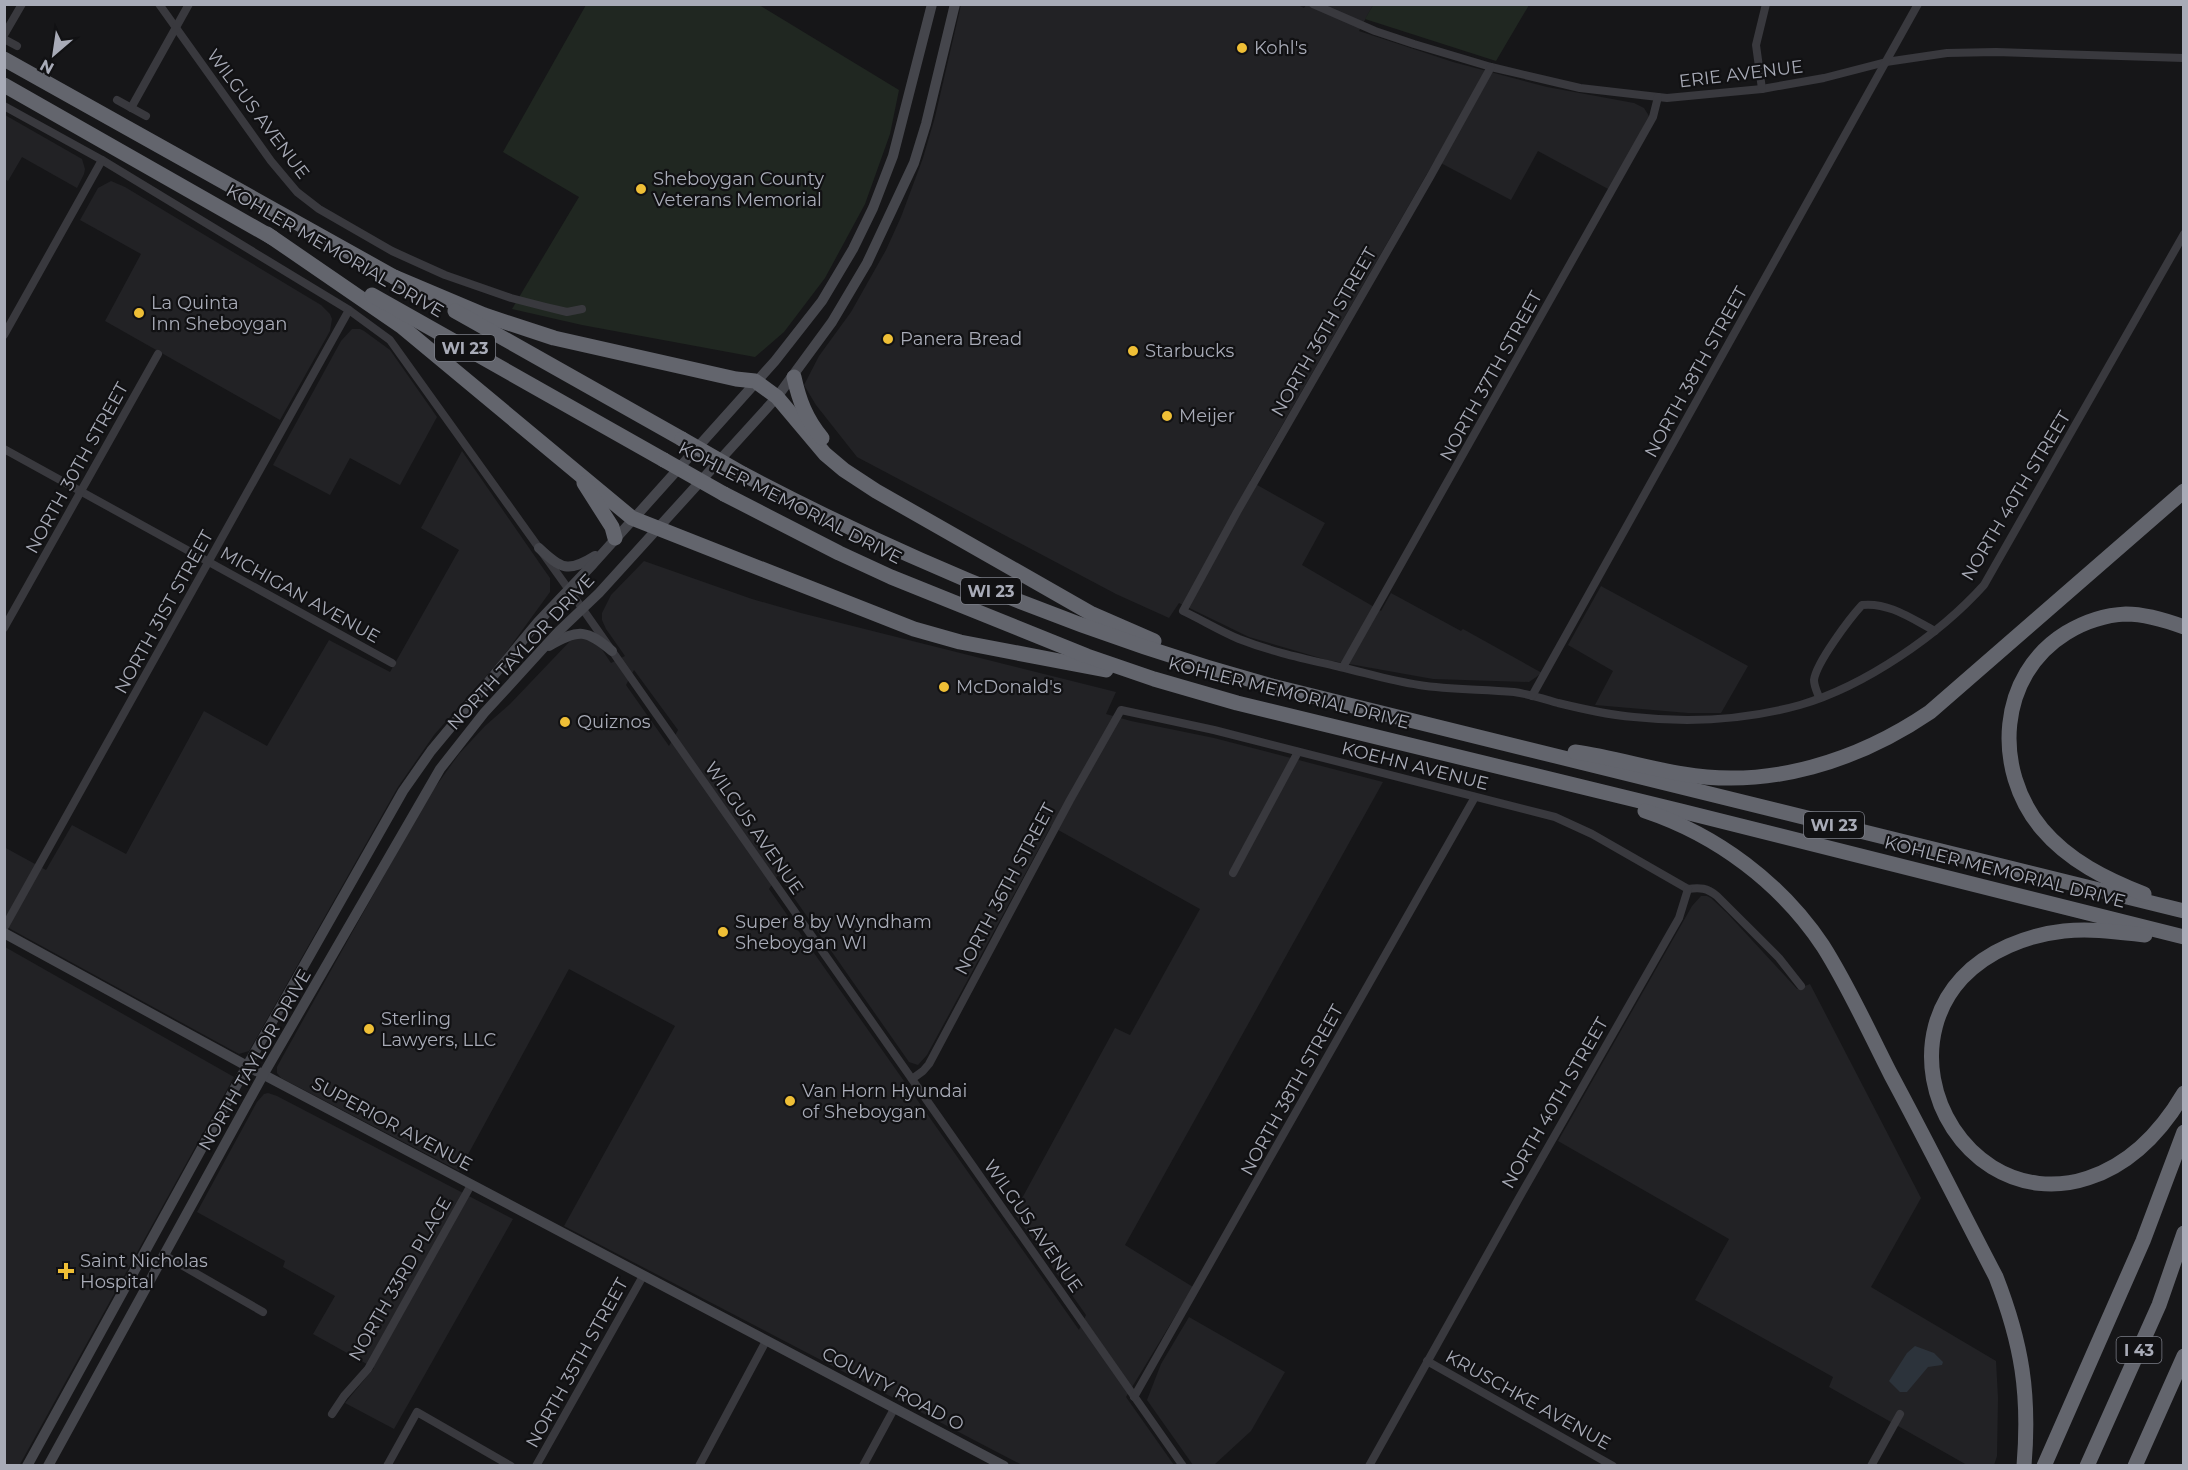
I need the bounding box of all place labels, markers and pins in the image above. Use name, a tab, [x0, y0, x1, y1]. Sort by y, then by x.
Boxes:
place label: Kohl's	[1254, 37, 1307, 59]
marker: Kohl's	[1235, 41, 1249, 55]
place label: Sheboygan County Veterans Memorial	[653, 168, 824, 211]
marker: Sheboygan County Veterans Memorial	[634, 182, 648, 196]
place label: La Quinta Inn Sheboygan	[151, 292, 287, 335]
marker: La Quinta Inn Sheboygan	[132, 306, 146, 320]
place label: Panera Bread	[900, 328, 1022, 350]
marker: Panera Bread	[881, 332, 895, 346]
place label: Starbucks	[1145, 340, 1234, 362]
marker: Starbucks	[1126, 344, 1140, 358]
place label: Meijer	[1179, 405, 1235, 427]
marker: Meijer	[1160, 409, 1174, 423]
place label: McDonald's	[956, 676, 1062, 698]
marker: McDonald's	[937, 680, 951, 694]
place label: Quiznos	[577, 711, 651, 733]
marker: Quiznos	[558, 715, 572, 729]
place label: Super 8 by Wyndham Sheboygan WI	[735, 911, 932, 954]
marker: Super 8 by Wyndham Sheboygan WI	[716, 925, 730, 939]
place label: Sterling Lawyers, LLC	[381, 1008, 497, 1051]
marker: Sterling Lawyers, LLC	[362, 1022, 376, 1036]
place label: Van Horn Hyundai of Sheboygan	[802, 1080, 967, 1123]
marker: Van Horn Hyundai of Sheboygan	[783, 1094, 797, 1108]
place label: Saint Nicholas Hospital	[80, 1250, 208, 1293]
marker: Saint Nicholas Hospital	[57, 1262, 75, 1280]

